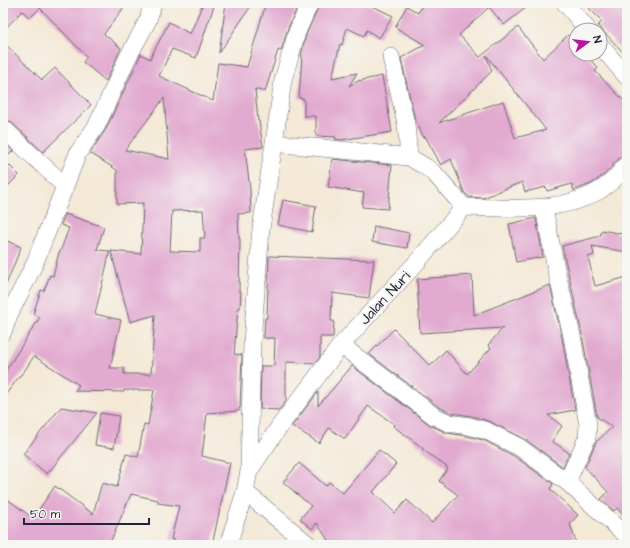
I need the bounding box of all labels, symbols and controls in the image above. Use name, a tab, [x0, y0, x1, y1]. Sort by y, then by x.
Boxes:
north arrow	[568, 22, 608, 62]
text: N	[589, 34, 605, 45]
street label: Jalan Nuri	[355, 266, 416, 330]
scale bar	[24, 500, 149, 526]
text: 50 m	[30, 506, 61, 523]

